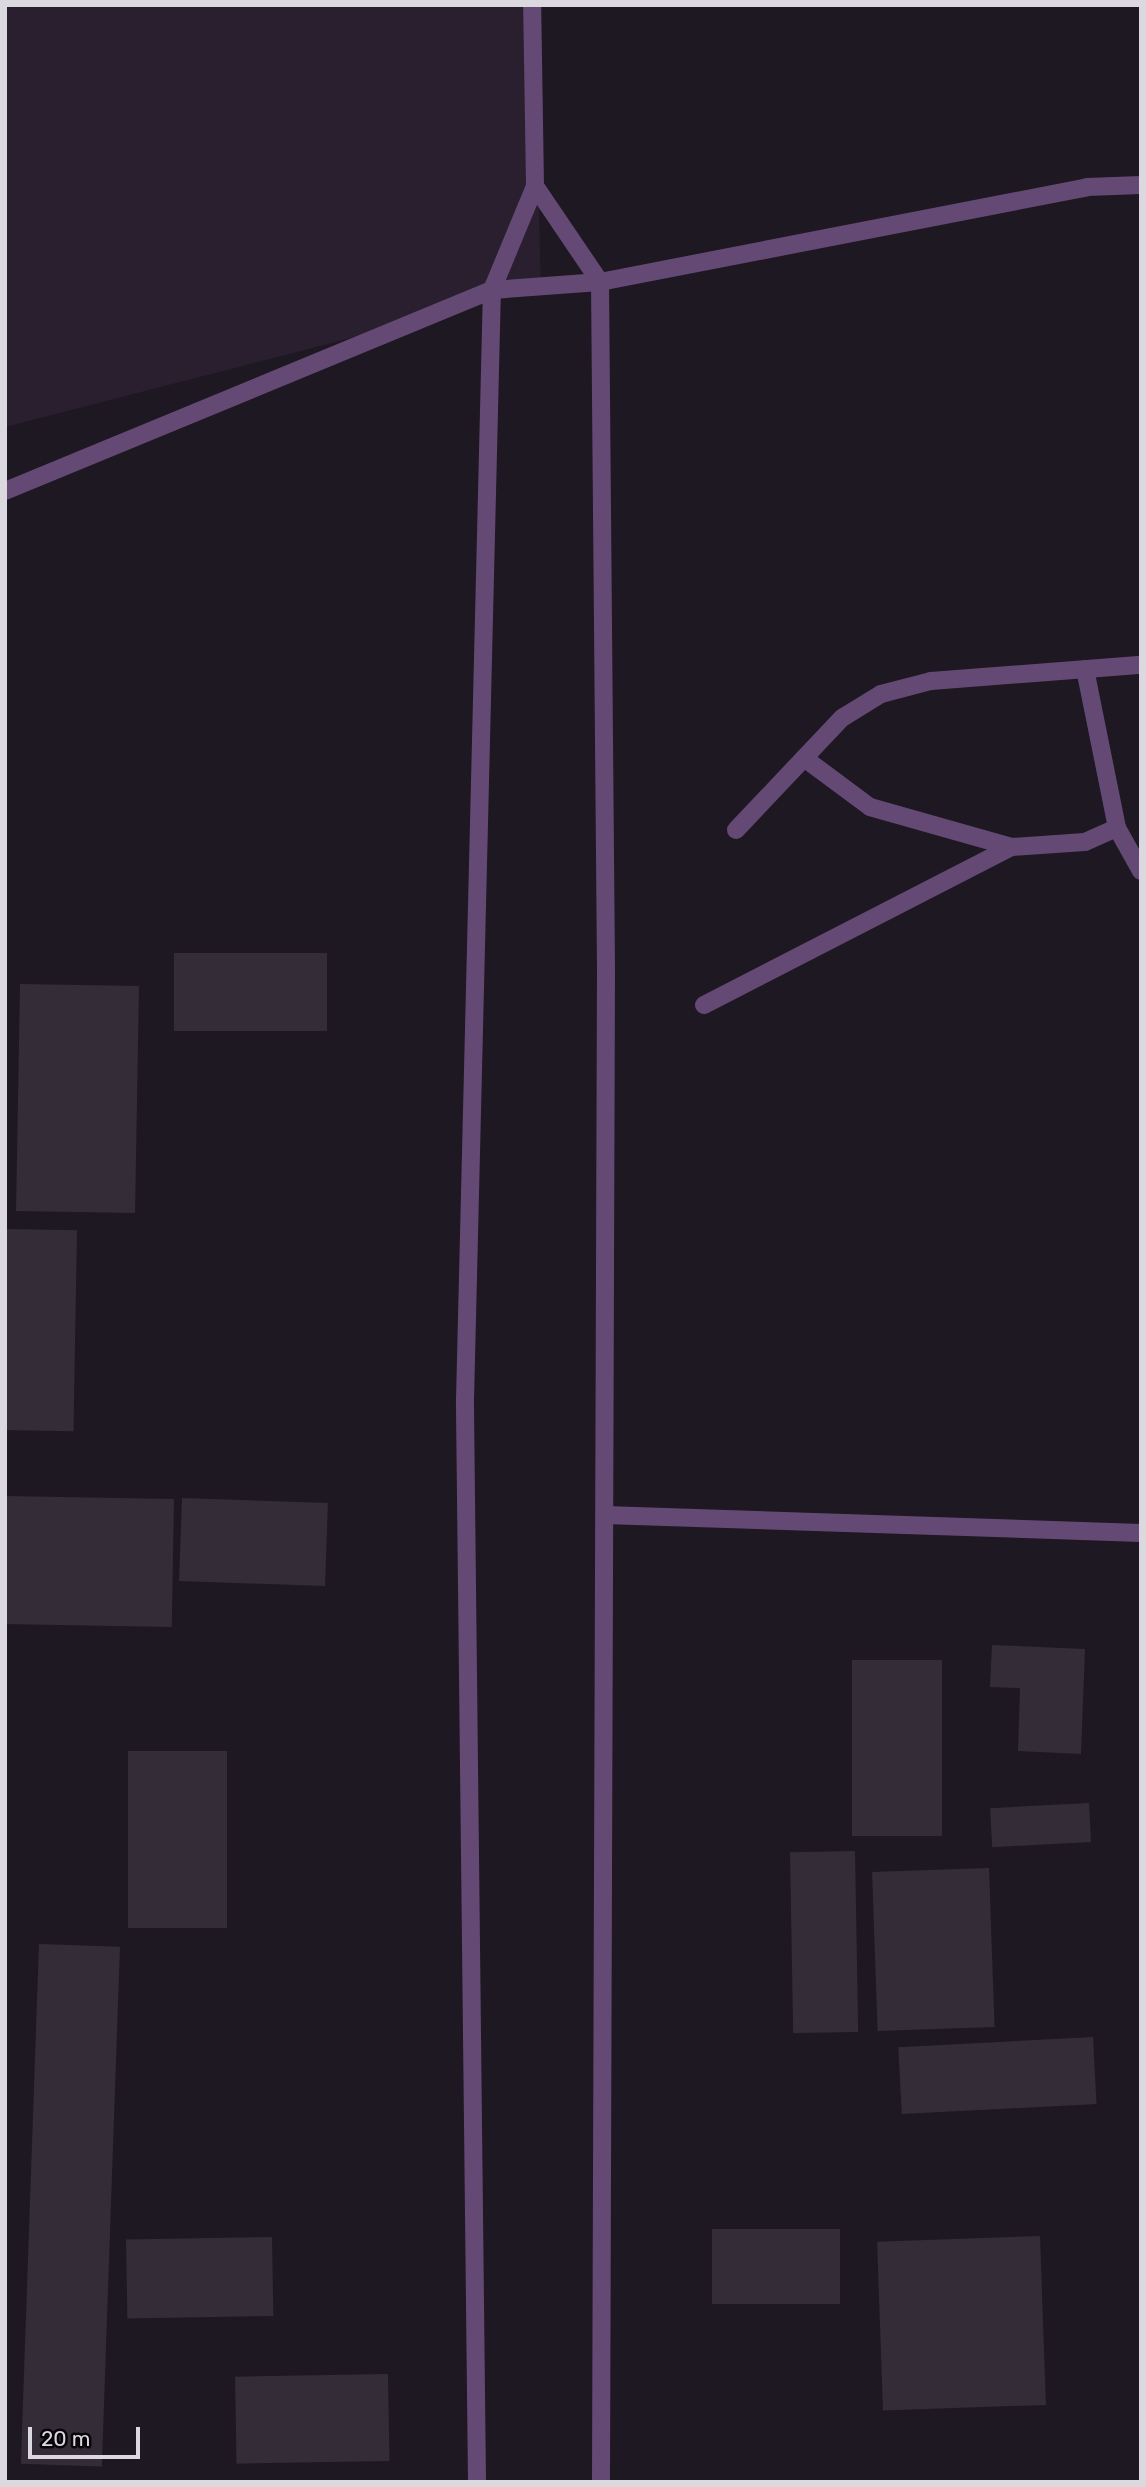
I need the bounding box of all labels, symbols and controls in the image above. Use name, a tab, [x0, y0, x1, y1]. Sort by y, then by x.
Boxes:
scale bar	[32, 2414, 144, 2458]
text: 20 m	[41, 2426, 90, 2451]

